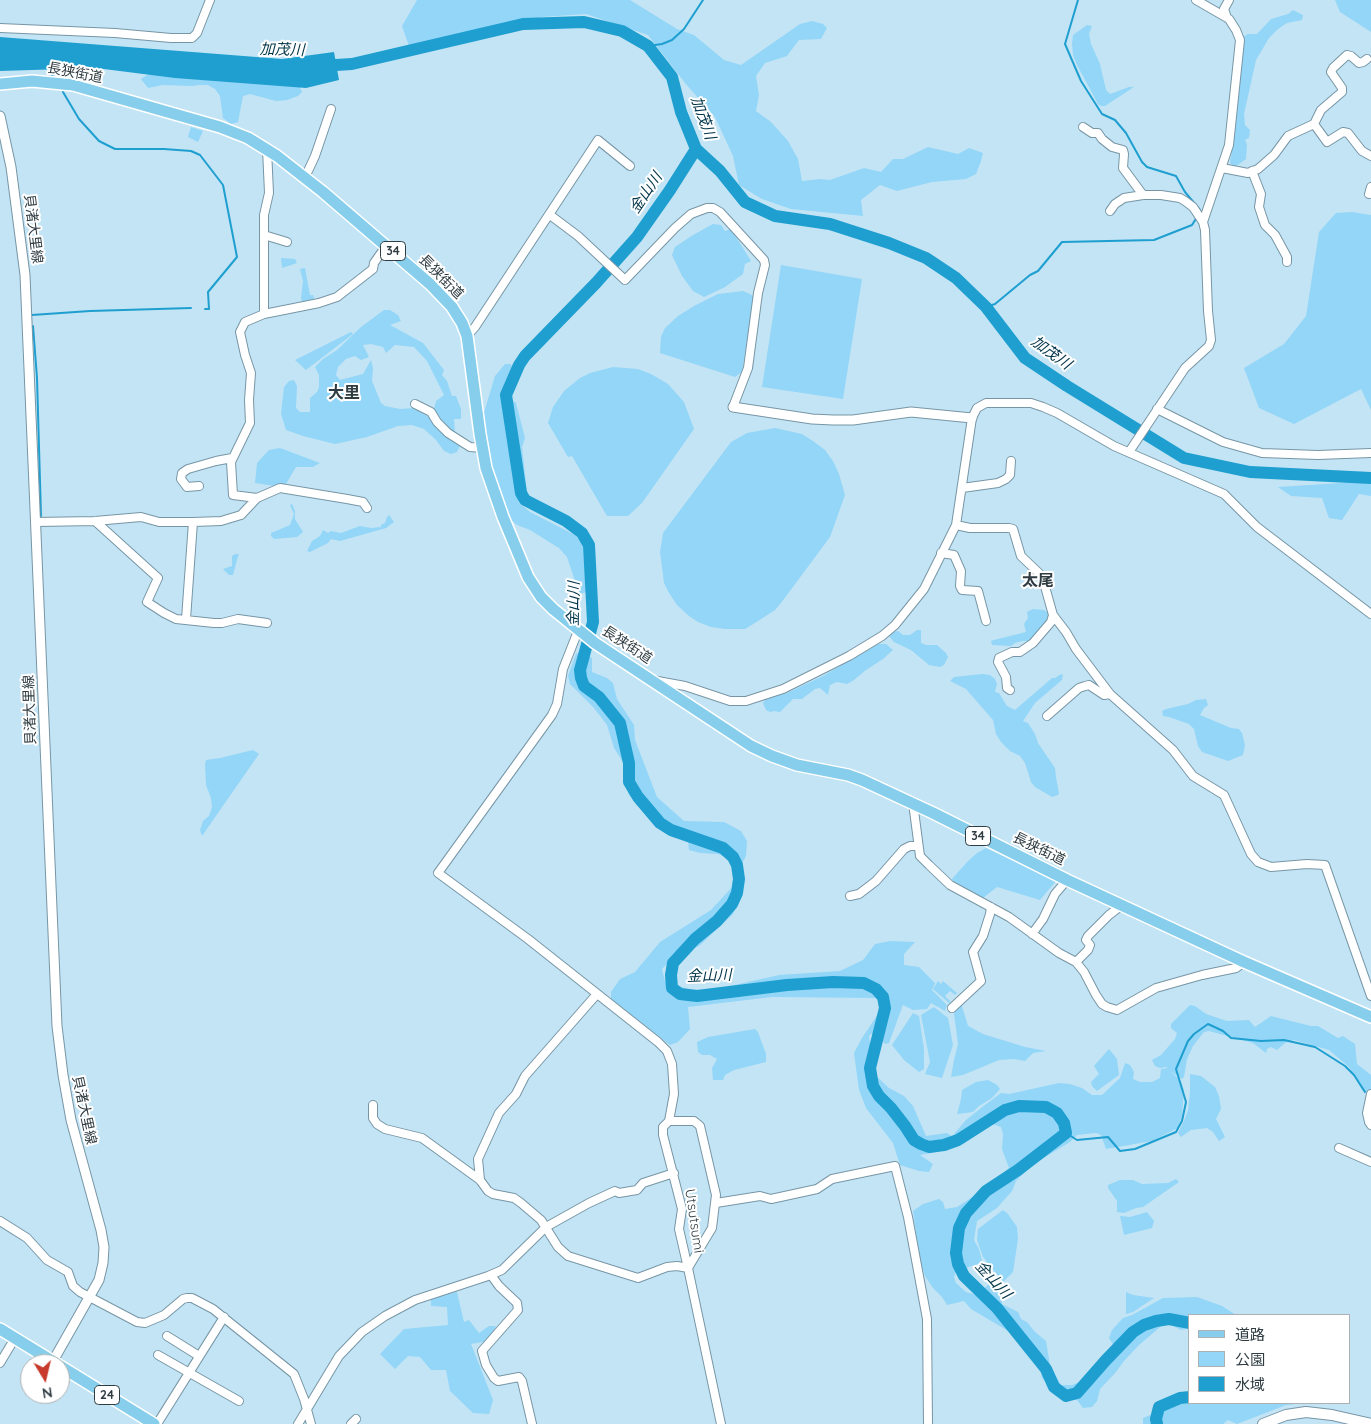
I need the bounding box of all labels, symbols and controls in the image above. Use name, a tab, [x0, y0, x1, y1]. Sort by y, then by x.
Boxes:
water label: 加茂川	[259, 41, 305, 59]
street label: 長狭街道	[46, 59, 104, 87]
water label: 加茂川	[687, 94, 719, 142]
water label: 金山川	[626, 169, 666, 217]
street label: 貝渚大里線	[20, 193, 46, 265]
road number: 34	[380, 242, 406, 260]
street label: 長狭街道	[415, 251, 467, 303]
water label: 加茂川	[1028, 332, 1074, 374]
district label: 大里	[328, 383, 360, 403]
district label: 太尾	[1022, 571, 1054, 591]
water label: 金山川	[565, 581, 583, 627]
street label: 長狭街道	[599, 623, 655, 667]
street label: 貝渚大里線	[20, 675, 40, 745]
road number: 34	[966, 826, 990, 846]
street label: 長狭街道	[1010, 829, 1068, 869]
water label: 金山川	[686, 966, 732, 986]
street label: 貝渚大里線	[69, 1074, 99, 1146]
street label: Utsutsumi	[681, 1188, 707, 1254]
water label: 金山川	[971, 1257, 1015, 1303]
legend	[1188, 1314, 1351, 1404]
text: 道路	[1235, 1325, 1265, 1344]
text: 公園	[1235, 1350, 1265, 1369]
north arrow	[20, 1354, 70, 1404]
text: 水域	[1235, 1375, 1265, 1394]
text: N	[41, 1383, 54, 1403]
road number: 24	[94, 1386, 120, 1404]

